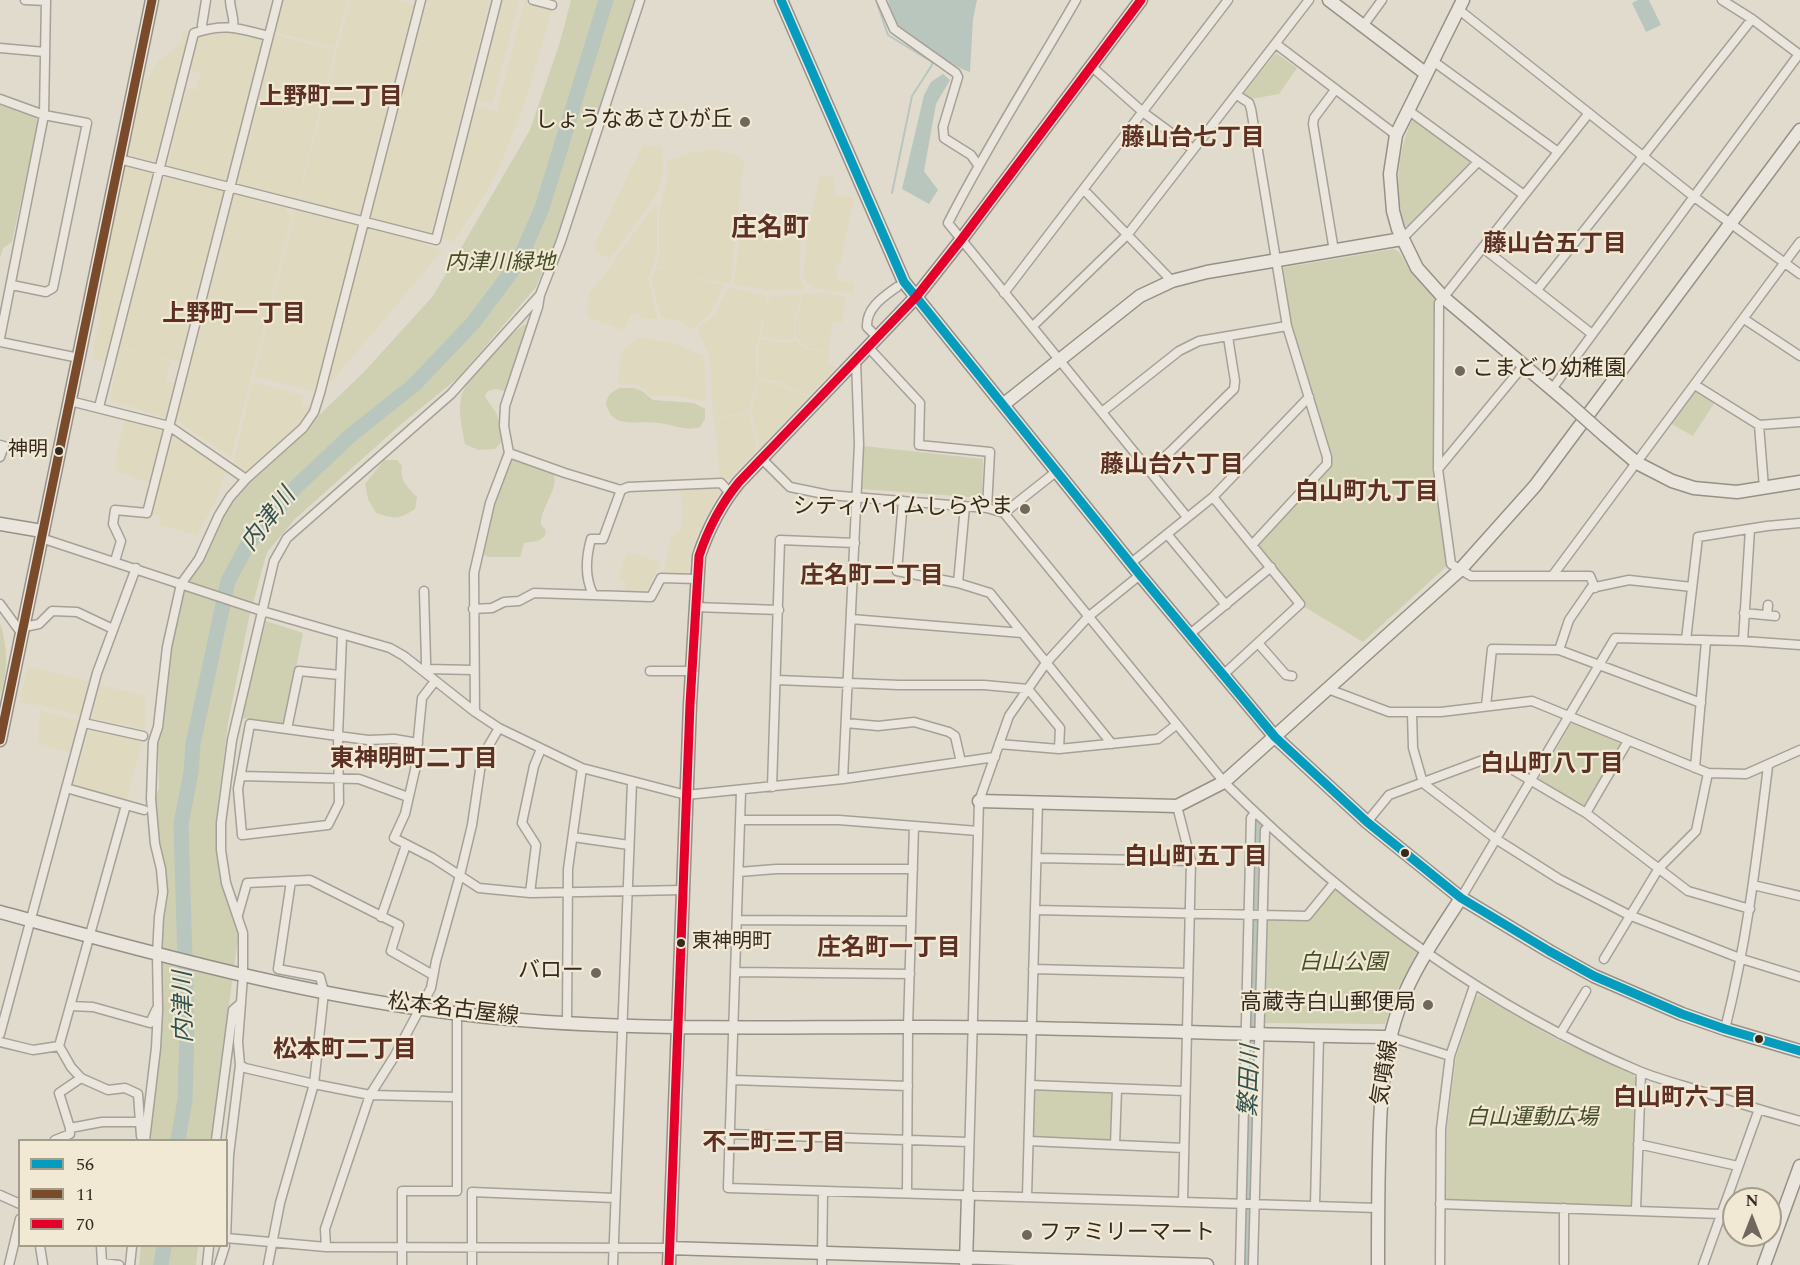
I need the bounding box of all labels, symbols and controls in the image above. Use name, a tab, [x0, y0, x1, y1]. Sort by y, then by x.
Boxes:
district label: 上野町二丁目	[259, 85, 403, 113]
place label: しょうなあさひが丘	[535, 109, 733, 135]
marker: しょうなあさひが丘	[738, 115, 752, 129]
district label: 藤山台七丁目	[1121, 126, 1265, 154]
district label: 庄名町	[731, 215, 809, 247]
district label: 藤山台五丁目	[1483, 232, 1627, 260]
park label: 内津川緑地	[445, 252, 555, 278]
district label: 上野町一丁目	[162, 302, 306, 330]
place label: こまどり幼稚園	[1472, 358, 1626, 384]
marker: こまどり幼稚園	[1453, 364, 1467, 378]
place label: 神明	[8, 439, 48, 463]
marker: 神明	[53, 445, 65, 457]
district label: 藤山台六丁目	[1100, 453, 1244, 481]
district label: 白山町九丁目	[1295, 480, 1439, 508]
water label: 内津川	[236, 484, 304, 558]
place label: シティハイムしらやま	[793, 496, 1013, 522]
marker: シティハイムしらやま	[1018, 502, 1032, 516]
district label: 庄名町二丁目	[800, 564, 944, 592]
district label: 東神明町二丁目	[330, 747, 498, 775]
district label: 白山町八丁目	[1480, 752, 1624, 780]
district label: 白山町五丁目	[1124, 845, 1268, 873]
unlabelled marker	[1399, 847, 1411, 859]
place label: 東神明町	[692, 931, 772, 955]
district label: 庄名町一丁目	[817, 936, 961, 964]
marker: 東神明町	[675, 937, 687, 949]
park label: 白山公園	[1299, 952, 1387, 978]
place label: バロー	[518, 960, 584, 986]
marker: バロー	[589, 966, 603, 980]
water label: 内津川	[171, 971, 201, 1043]
street label: 松本名古屋線	[386, 990, 520, 1032]
place label: 高蔵寺白山郵便局	[1240, 992, 1416, 1018]
marker: 高蔵寺白山郵便局	[1421, 998, 1435, 1012]
unlabelled marker	[1753, 1033, 1765, 1045]
district label: 松本町二丁目	[273, 1038, 417, 1066]
street label: 気噴線	[1369, 1038, 1405, 1108]
water label: 繁田川	[1236, 1045, 1268, 1117]
district label: 白山町六丁目	[1613, 1086, 1757, 1114]
park label: 白山運動広場	[1466, 1107, 1598, 1133]
district label: 不二町三丁目	[702, 1131, 846, 1159]
legend	[18, 1139, 228, 1247]
text: 56	[76, 1151, 94, 1178]
text: 11	[76, 1181, 94, 1208]
north arrow	[1722, 1187, 1782, 1247]
text: N	[1745, 1189, 1759, 1213]
text: 70	[76, 1211, 94, 1238]
place label: ファミリーマート	[1039, 1222, 1215, 1248]
marker: ファミリーマート	[1020, 1228, 1034, 1242]

